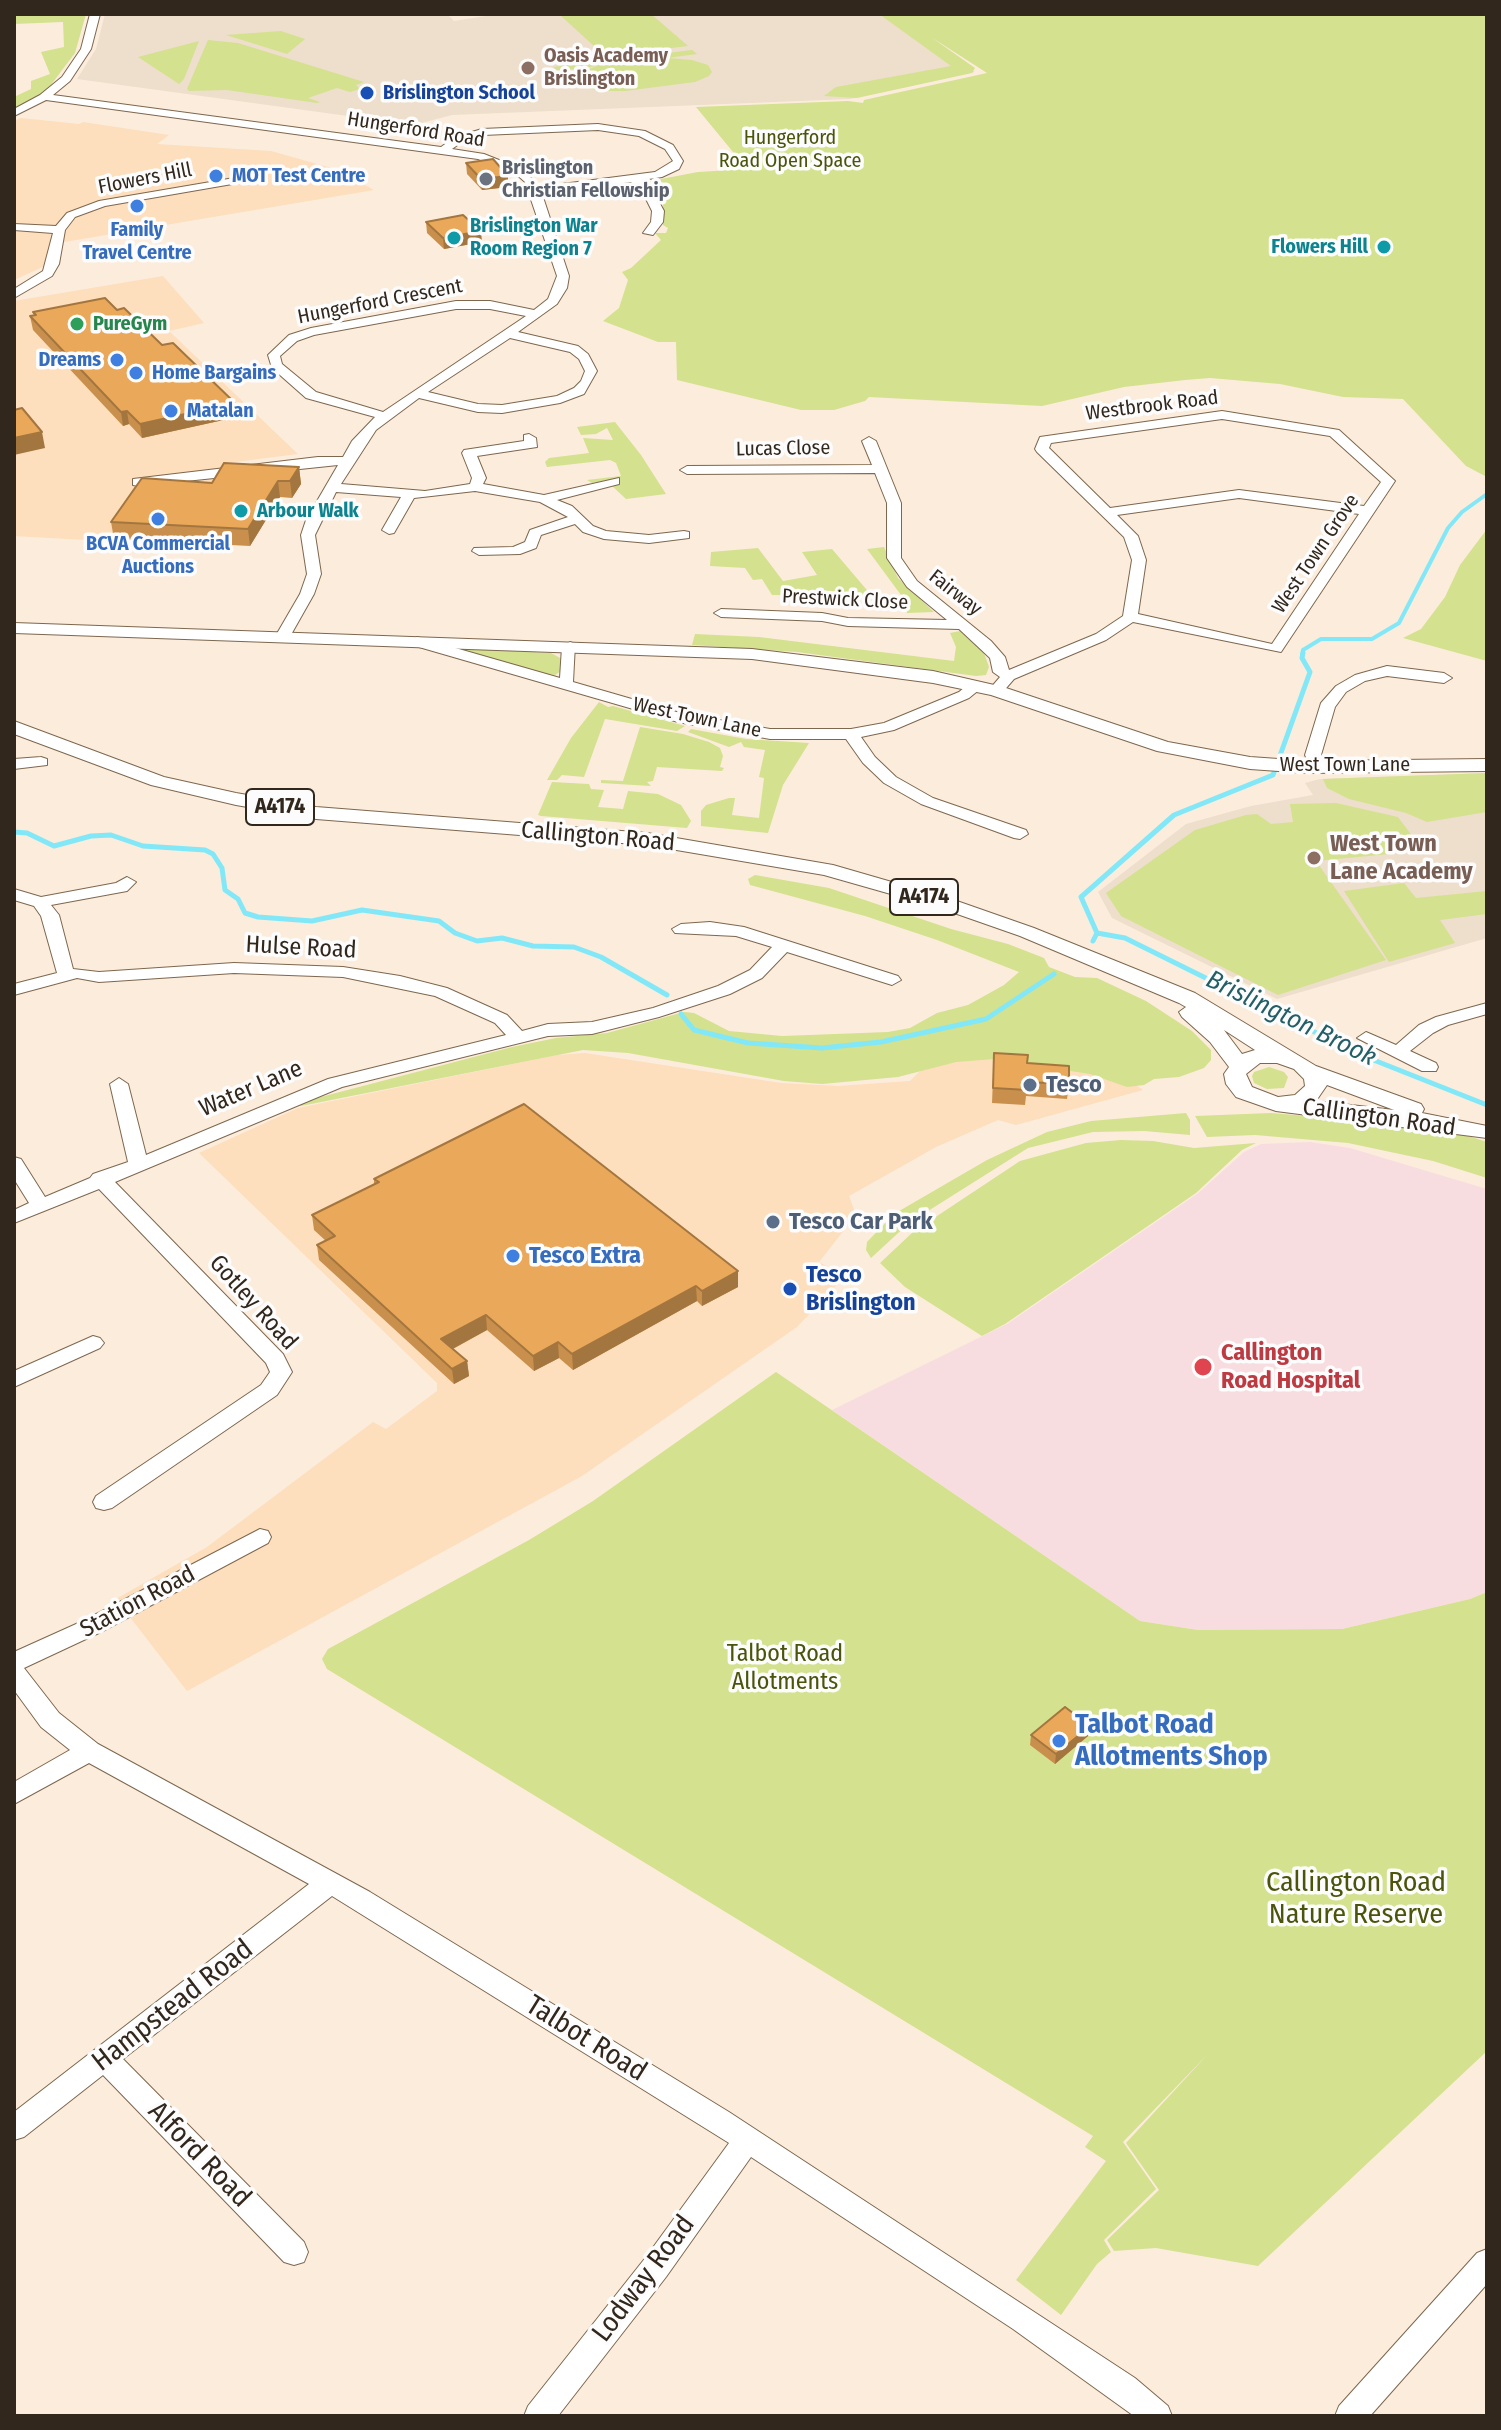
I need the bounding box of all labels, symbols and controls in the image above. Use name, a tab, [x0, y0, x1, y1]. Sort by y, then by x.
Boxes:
place label: Oasis Academy Brislington	[544, 44, 668, 91]
marker: Oasis Academy Brislington	[519, 59, 537, 77]
place label: Brislington School	[383, 81, 535, 105]
marker: Brislington School	[358, 84, 376, 102]
street label: Hungerford Road	[346, 107, 486, 153]
park label: Hungerford Road Open Space	[719, 126, 861, 173]
place label: Brislington Christian Fellowship	[502, 156, 670, 203]
street label: Flowers Hill	[96, 158, 194, 200]
place label: MOT Test Centre	[232, 164, 365, 188]
marker: MOT Test Centre	[207, 167, 225, 185]
marker: Brislington Christian Fellowship	[477, 170, 495, 188]
marker: Family Travel Centre	[128, 197, 146, 215]
place label: Brislington War Room Region 7	[470, 214, 598, 261]
place label: Family Travel Centre	[82, 218, 192, 265]
marker: Brislington War Room Region 7	[445, 229, 463, 247]
place label: Flowers Hill	[1271, 235, 1368, 259]
marker: Flowers Hill	[1375, 238, 1393, 256]
street label: Hungerford Crescent	[296, 274, 464, 330]
place label: PureGym	[93, 312, 167, 336]
marker: PureGym	[68, 315, 86, 333]
place label: Dreams	[38, 348, 101, 372]
marker: Dreams	[108, 351, 126, 369]
place label: Home Bargains	[152, 361, 276, 385]
marker: Home Bargains	[127, 364, 145, 382]
street label: Westbrook Road	[1084, 386, 1220, 426]
place label: Matalan	[187, 399, 254, 423]
marker: Matalan	[162, 402, 180, 420]
street label: Lucas Close	[736, 436, 830, 462]
street label: West Town Grove	[1267, 490, 1365, 618]
place label: Arbour Walk	[257, 499, 359, 523]
marker: Arbour Walk	[232, 502, 250, 520]
marker: BCVA Commercial Auctions	[149, 510, 167, 528]
place label: BCVA Commercial Auctions	[86, 532, 230, 579]
street label: Fairway	[924, 565, 986, 621]
street label: Prestwick Close	[781, 585, 909, 615]
street label: West Town Lane	[631, 693, 763, 743]
street label: West Town Lane	[1280, 753, 1410, 777]
road number: A4174	[246, 789, 314, 825]
street label: Callington Road	[520, 816, 676, 858]
place label: West Town Lane Academy	[1330, 830, 1473, 886]
marker: West Town Lane Academy	[1305, 849, 1323, 867]
road number: A4174	[890, 879, 958, 915]
street label: Hulse Road	[245, 931, 357, 965]
water label: Brislington Brook	[1201, 964, 1381, 1074]
street label: Water Lane	[195, 1054, 307, 1124]
place label: Tesco	[1046, 1071, 1102, 1099]
marker: Tesco	[1021, 1076, 1039, 1094]
street label: Callington Road	[1301, 1093, 1457, 1143]
place label: Tesco Car Park	[789, 1208, 933, 1236]
marker: Tesco Car Park	[764, 1213, 782, 1231]
place label: Tesco Extra	[529, 1242, 641, 1270]
marker: Tesco Extra	[504, 1247, 522, 1265]
street label: Gotley Road	[203, 1249, 303, 1357]
place label: Tesco Brislington	[806, 1261, 916, 1317]
marker: Tesco Brislington	[781, 1280, 799, 1298]
place label: Callington Road Hospital	[1221, 1339, 1360, 1395]
marker: Callington Road Hospital	[1192, 1356, 1214, 1378]
street label: Station Road	[76, 1560, 200, 1644]
park label: Talbot Road Allotments	[727, 1640, 843, 1696]
place label: Talbot Road Allotments Shop	[1075, 1708, 1268, 1774]
marker: Talbot Road Allotments Shop	[1050, 1732, 1068, 1750]
park label: Callington Road Nature Reserve	[1266, 1866, 1446, 1932]
street label: Hampstead Road	[86, 1933, 260, 2079]
street label: Talbot Road	[520, 1989, 652, 2089]
street label: Alford Road	[140, 2095, 258, 2215]
street label: Lodway Road	[585, 2209, 703, 2349]

